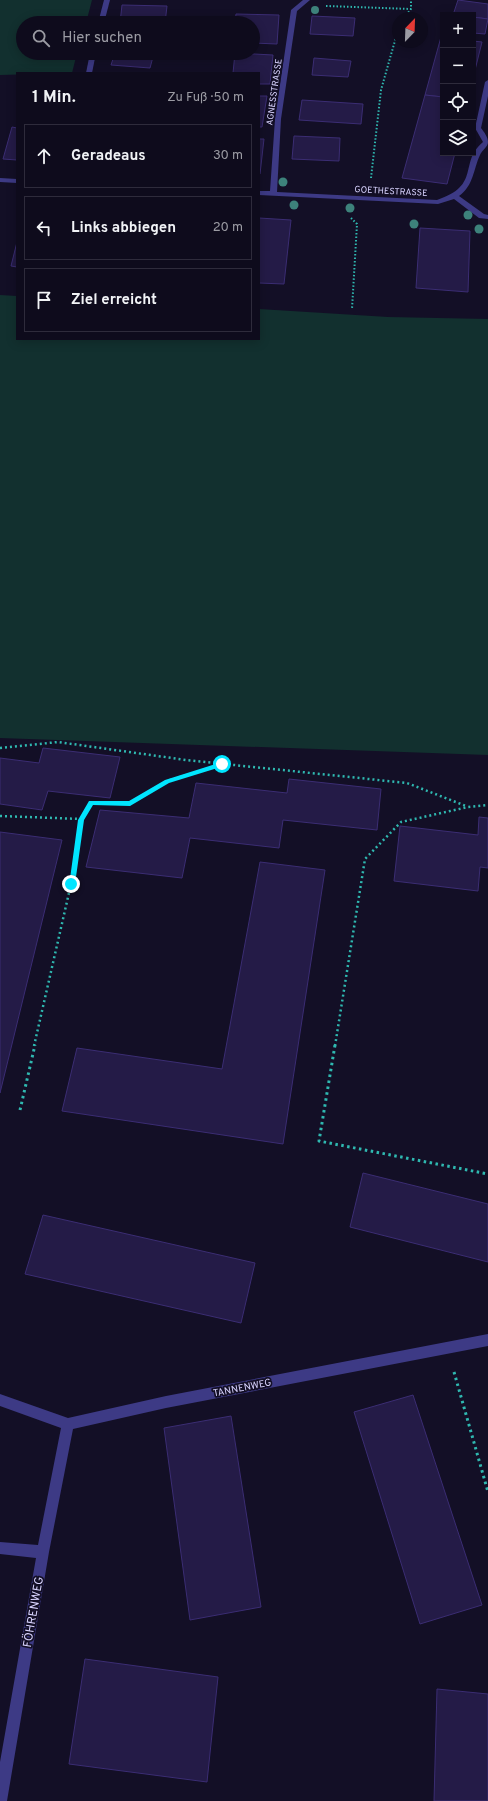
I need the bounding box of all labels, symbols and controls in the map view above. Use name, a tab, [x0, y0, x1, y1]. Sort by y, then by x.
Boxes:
north arrow	[392, 12, 428, 48]
map controls	[440, 12, 476, 156]
button: +	[440, 12, 476, 48]
search box	[16, 16, 260, 60]
icon: search	[30, 27, 52, 49]
text: Hier suchen	[62, 29, 142, 48]
button: −	[440, 48, 476, 84]
street label: AGNESSTRASSE	[264, 58, 285, 126]
button: locate	[440, 84, 476, 120]
text: 1 Min.	[32, 87, 76, 109]
text: Zu Fuß · 50 m	[167, 90, 244, 106]
button: layers	[440, 120, 476, 156]
icon: ahead	[33, 145, 55, 167]
text: Geradeaus	[71, 147, 146, 166]
text: 30 m	[213, 148, 243, 164]
street label: GOETHESTRASSE	[354, 184, 428, 199]
icon: left	[33, 217, 55, 239]
text: Links abbiegen	[71, 219, 176, 238]
text: 20 m	[213, 220, 243, 236]
icon: arrive	[33, 289, 55, 311]
text: Ziel erreicht	[71, 291, 157, 310]
route start	[213, 755, 231, 773]
route end	[62, 875, 80, 893]
street label: TANNENWEG	[212, 1376, 273, 1400]
street label: FÖHRENWEG	[20, 1575, 48, 1649]

